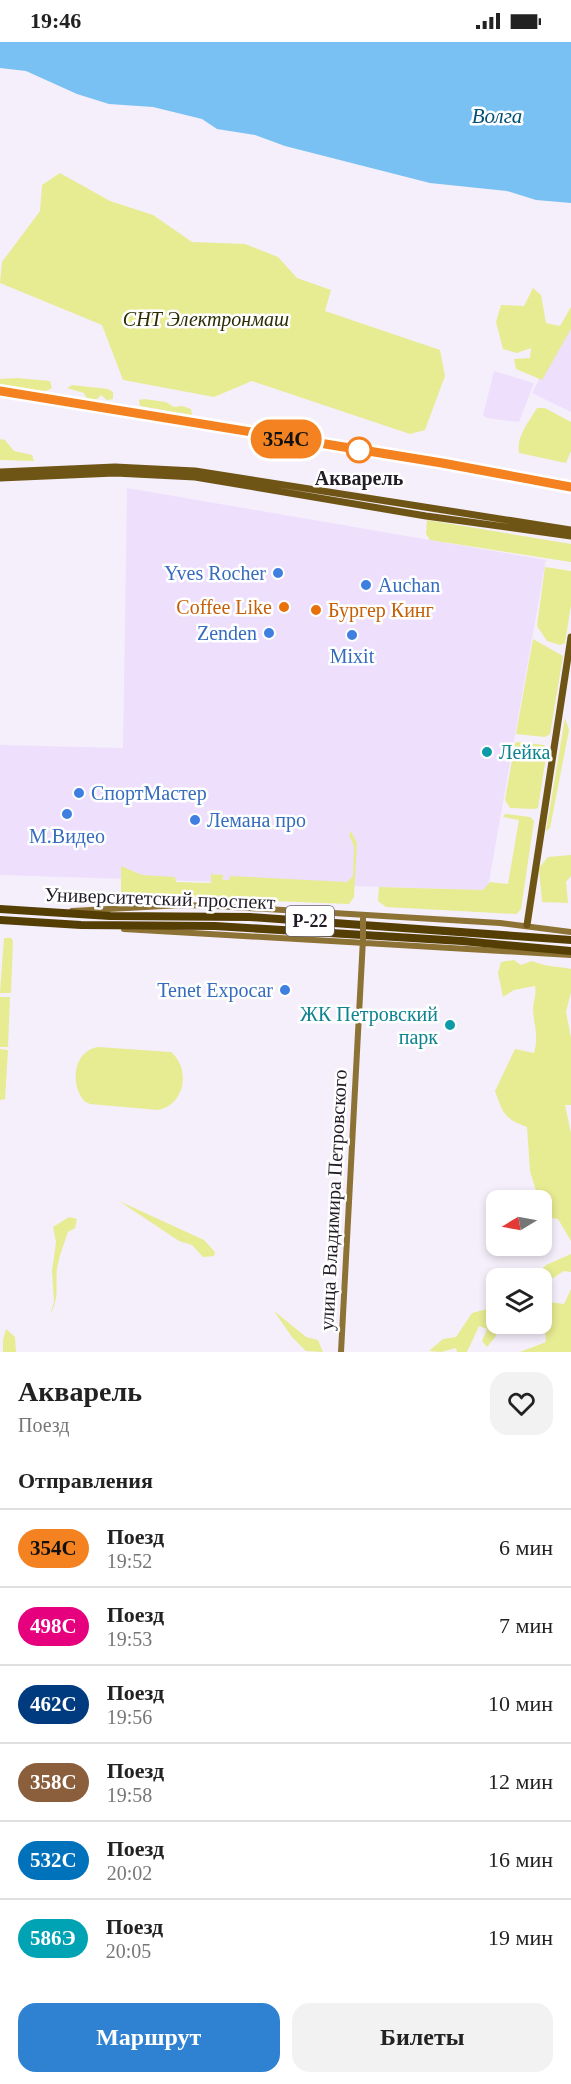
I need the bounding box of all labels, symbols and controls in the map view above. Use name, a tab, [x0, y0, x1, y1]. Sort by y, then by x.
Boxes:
text: 19:46	[30, 8, 81, 33]
water label: Волга	[472, 104, 522, 128]
park label: СНТ Электронмаш	[123, 308, 289, 331]
line badge: 354С	[244, 420, 328, 458]
text: 354С	[263, 427, 309, 451]
marker: Акварель	[346, 437, 372, 463]
place label: Акварель	[315, 467, 404, 490]
place label: Yves Rocher	[164, 562, 266, 584]
marker: Yves Rocher	[271, 566, 285, 580]
place label: Auchan	[378, 574, 440, 596]
marker: Auchan	[359, 578, 373, 592]
place label: Coffee Like	[176, 596, 272, 618]
place label: Бургер Кинг	[328, 599, 434, 622]
marker: Coffee Like	[277, 600, 291, 614]
marker: Бургер Кинг	[309, 603, 323, 617]
place label: Zenden	[197, 622, 257, 644]
marker: Zenden	[262, 626, 276, 640]
marker: Mixit	[345, 628, 359, 642]
place label: Mixit	[330, 645, 375, 667]
place label: Лейка	[499, 741, 550, 763]
marker: Лейка	[480, 745, 494, 759]
place label: СпортМастер	[91, 782, 207, 805]
marker: СпортМастер	[72, 786, 86, 800]
marker: М.Видео	[60, 807, 74, 821]
place label: Лемана про	[207, 809, 306, 832]
marker: Лемана про	[188, 813, 202, 827]
place label: М.Видео	[29, 825, 105, 848]
street label: Университетский проспект	[44, 883, 276, 914]
road number: Р-22	[286, 906, 334, 936]
place label: Tenet Expocar	[157, 979, 273, 1002]
marker: Tenet Expocar	[278, 983, 292, 997]
place label: ЖК Петровский парк	[300, 1003, 438, 1049]
marker: ЖК Петровский парк	[443, 1018, 457, 1032]
street label: улица Владимира Петровского	[315, 1069, 352, 1331]
north arrow	[486, 1190, 552, 1256]
map controls	[486, 1190, 552, 1334]
button: layers	[486, 1268, 552, 1334]
button: heart	[490, 1372, 553, 1435]
text: Акварель	[18, 1376, 142, 1407]
text: Поезд	[18, 1414, 70, 1436]
text: Отправления	[18, 1468, 153, 1493]
text: Поезд	[107, 1524, 164, 1549]
text: 6 мин	[499, 1535, 553, 1560]
text: 354С	[30, 1536, 77, 1560]
text: 19:52	[107, 1550, 152, 1572]
text: Поезд	[107, 1602, 164, 1627]
text: 7 мин	[499, 1613, 553, 1638]
text: 498С	[30, 1614, 77, 1638]
text: 19:53	[107, 1628, 152, 1650]
text: Поезд	[107, 1680, 164, 1705]
text: 10 мин	[488, 1691, 553, 1716]
text: 462С	[30, 1692, 77, 1716]
text: 19:56	[107, 1706, 152, 1728]
text: Поезд	[107, 1758, 164, 1783]
text: 12 мин	[488, 1769, 553, 1794]
text: 358С	[30, 1770, 77, 1794]
text: 19:58	[107, 1784, 152, 1806]
text: Поезд	[107, 1836, 164, 1861]
text: 16 мин	[488, 1847, 553, 1872]
text: 532С	[30, 1848, 77, 1872]
text: 20:02	[107, 1862, 152, 1884]
text: Поезд	[106, 1914, 163, 1939]
text: 19 мин	[488, 1925, 553, 1950]
text: 586Э	[30, 1926, 76, 1950]
text: 20:05	[106, 1940, 151, 1962]
button: Маршрут	[18, 2003, 280, 2072]
button: Билеты	[292, 2003, 553, 2072]

